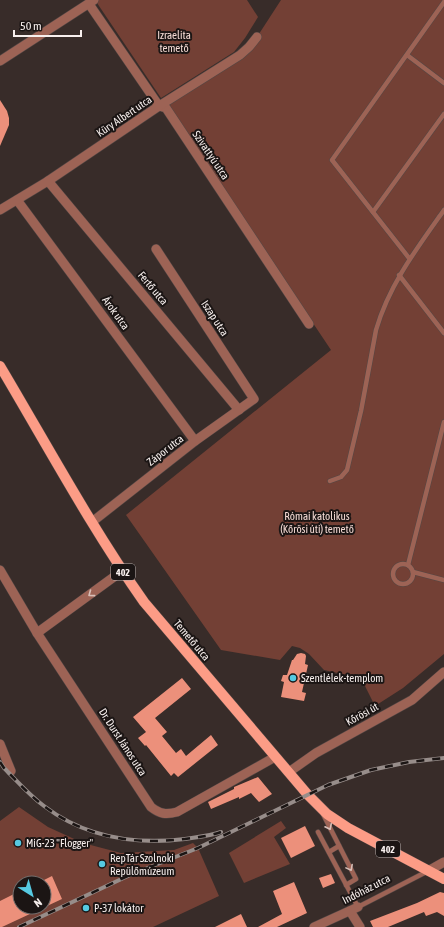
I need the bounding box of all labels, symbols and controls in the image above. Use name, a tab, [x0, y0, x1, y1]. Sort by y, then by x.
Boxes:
scale bar	[14, 12, 81, 38]
text: 50 m	[20, 19, 42, 33]
park label: Izraelita temető	[157, 29, 191, 54]
street label: Küry Albert utca	[94, 93, 154, 139]
street label: Szivattyú utca	[190, 128, 232, 182]
street label: Fertő utca	[136, 269, 170, 307]
street label: Árok utca	[100, 294, 132, 332]
street label: Iszap utca	[199, 298, 231, 338]
street label: Zápor utca	[144, 432, 186, 468]
park label: Római katolikus (Kőrösi úti) temető	[280, 510, 354, 535]
road number: 402	[111, 564, 135, 580]
one-way arrow	[88, 589, 95, 597]
street label: Temető utca	[172, 617, 212, 663]
place label: Szentlélek-templom	[301, 672, 383, 684]
marker: Szentlélek-templom	[288, 673, 298, 683]
street label: Kőrösi út	[344, 700, 380, 728]
street label: Dr. Durst János utca	[97, 706, 149, 778]
one-way arrow	[324, 823, 332, 830]
place label: MiG-23 "Flogger"	[26, 837, 94, 849]
marker: MiG-23 "Flogger"	[13, 838, 23, 848]
road number: 402	[376, 841, 400, 857]
place label: RepTár Szolnoki Repülőmúzeum	[110, 852, 174, 877]
marker: RepTár Szolnoki Repülőmúzeum	[97, 859, 107, 869]
one-way arrow	[345, 864, 353, 871]
street label: Indóház utca	[340, 872, 392, 906]
north arrow	[12, 875, 52, 915]
text: N	[32, 896, 44, 910]
place label: P-37 lokátor	[94, 902, 144, 914]
marker: P-37 lokátor	[81, 903, 91, 913]

